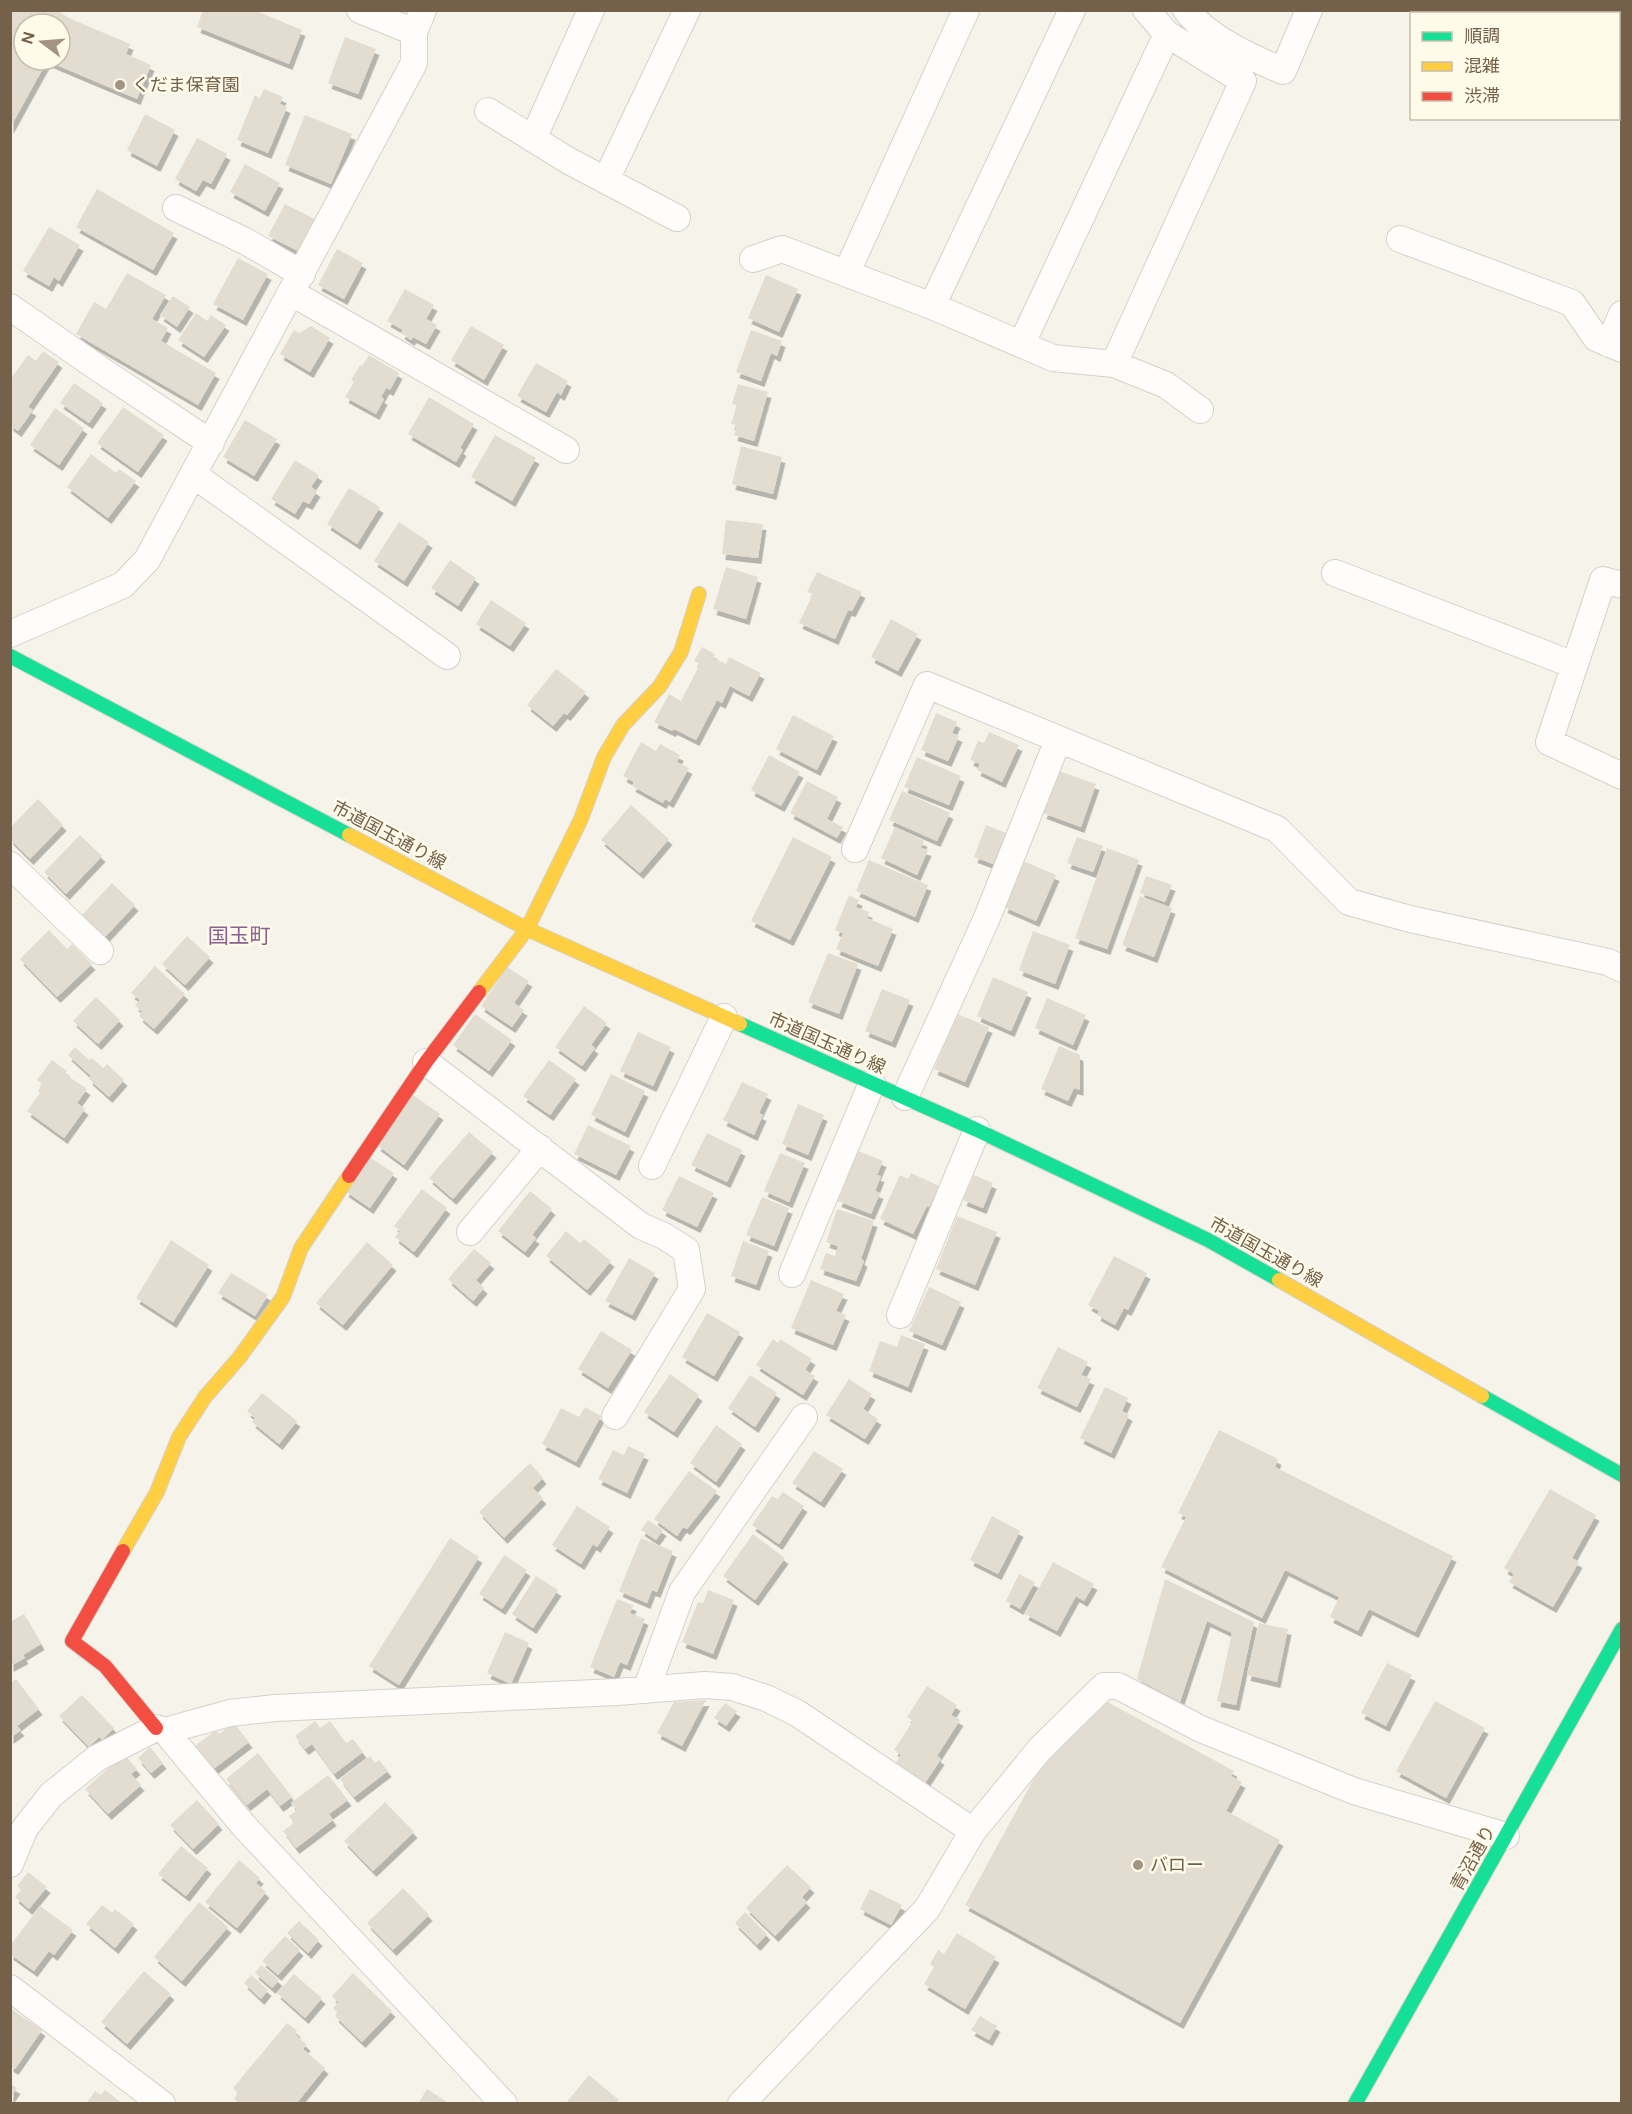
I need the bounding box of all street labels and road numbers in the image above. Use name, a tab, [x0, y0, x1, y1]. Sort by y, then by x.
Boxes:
street label: 市道国玉通り線	[328, 795, 450, 875]
street label: 市道国玉通り線	[765, 1006, 889, 1080]
street label: 市道国玉通り線	[1205, 1211, 1327, 1293]
street label: 青沼通り	[1445, 1821, 1501, 1895]

